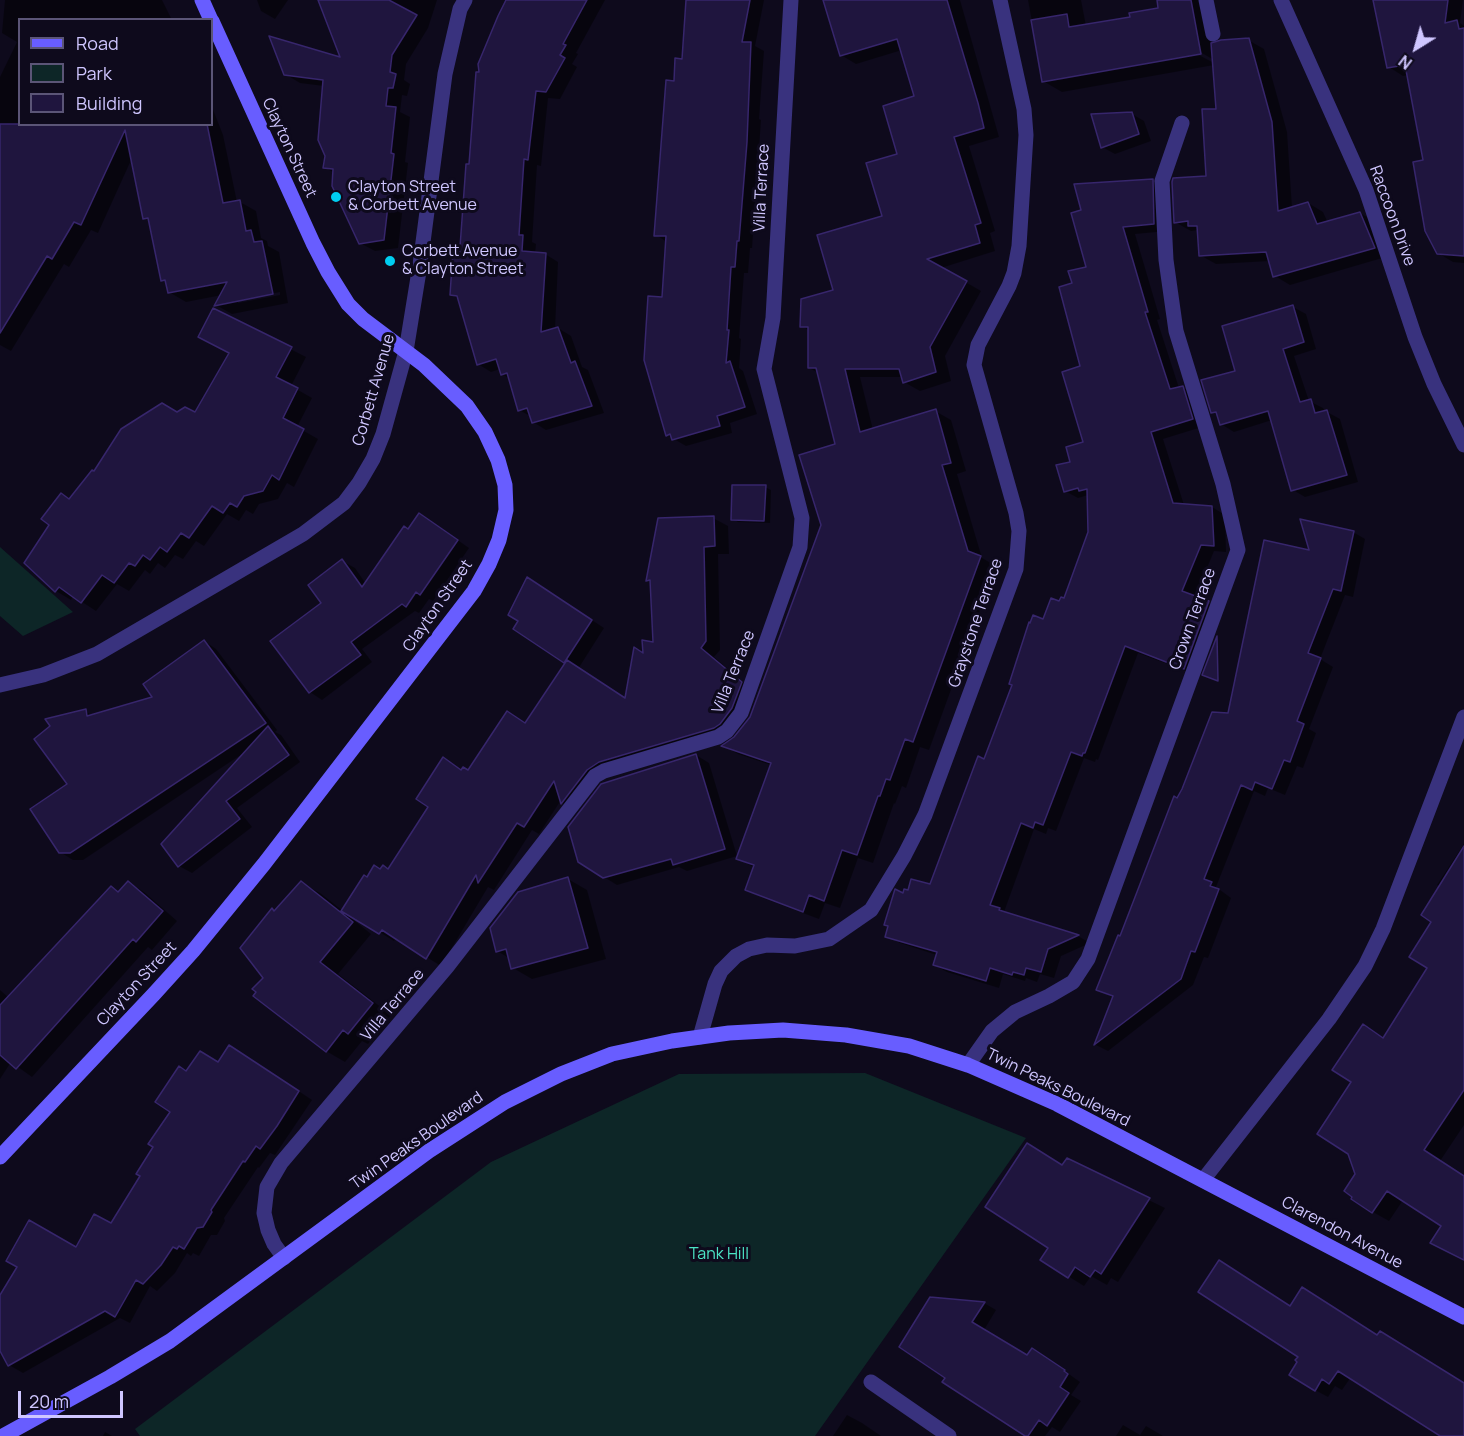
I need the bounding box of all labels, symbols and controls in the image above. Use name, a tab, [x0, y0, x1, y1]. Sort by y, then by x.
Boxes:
legend	[18, 18, 213, 126]
north arrow	[1386, 18, 1446, 78]
text: Road	[76, 31, 119, 55]
text: N	[1394, 50, 1416, 75]
text: Park	[76, 61, 112, 85]
text: Building	[76, 91, 142, 115]
street label: Clayton Street	[257, 95, 321, 201]
street label: Villa Terrace	[750, 143, 774, 233]
street label: Raccoon Drive	[1365, 163, 1419, 269]
place label: Clayton Street & Corbett Avenue	[348, 178, 477, 216]
marker: Clayton Street & Corbett Avenue	[329, 190, 343, 204]
place label: Corbett Avenue & Clayton Street	[402, 242, 524, 280]
marker: Corbett Avenue & Clayton Street	[383, 254, 397, 268]
street label: Corbett Avenue	[349, 332, 399, 448]
street label: Clayton Street	[399, 556, 477, 656]
street label: Graystone Terrace	[945, 556, 1007, 690]
street label: Crown Terrace	[1166, 566, 1220, 672]
street label: Villa Terrace	[709, 627, 759, 717]
street label: Clayton Street	[93, 938, 181, 1030]
street label: Villa Terrace	[357, 965, 429, 1045]
street label: Twin Peaks Boulevard	[983, 1045, 1133, 1131]
street label: Twin Peaks Boulevard	[347, 1088, 487, 1194]
street label: Clarendon Avenue	[1278, 1193, 1406, 1273]
park label: Tank Hill	[689, 1245, 749, 1265]
scale bar	[21, 1379, 126, 1417]
text: 20 m	[29, 1389, 69, 1413]

